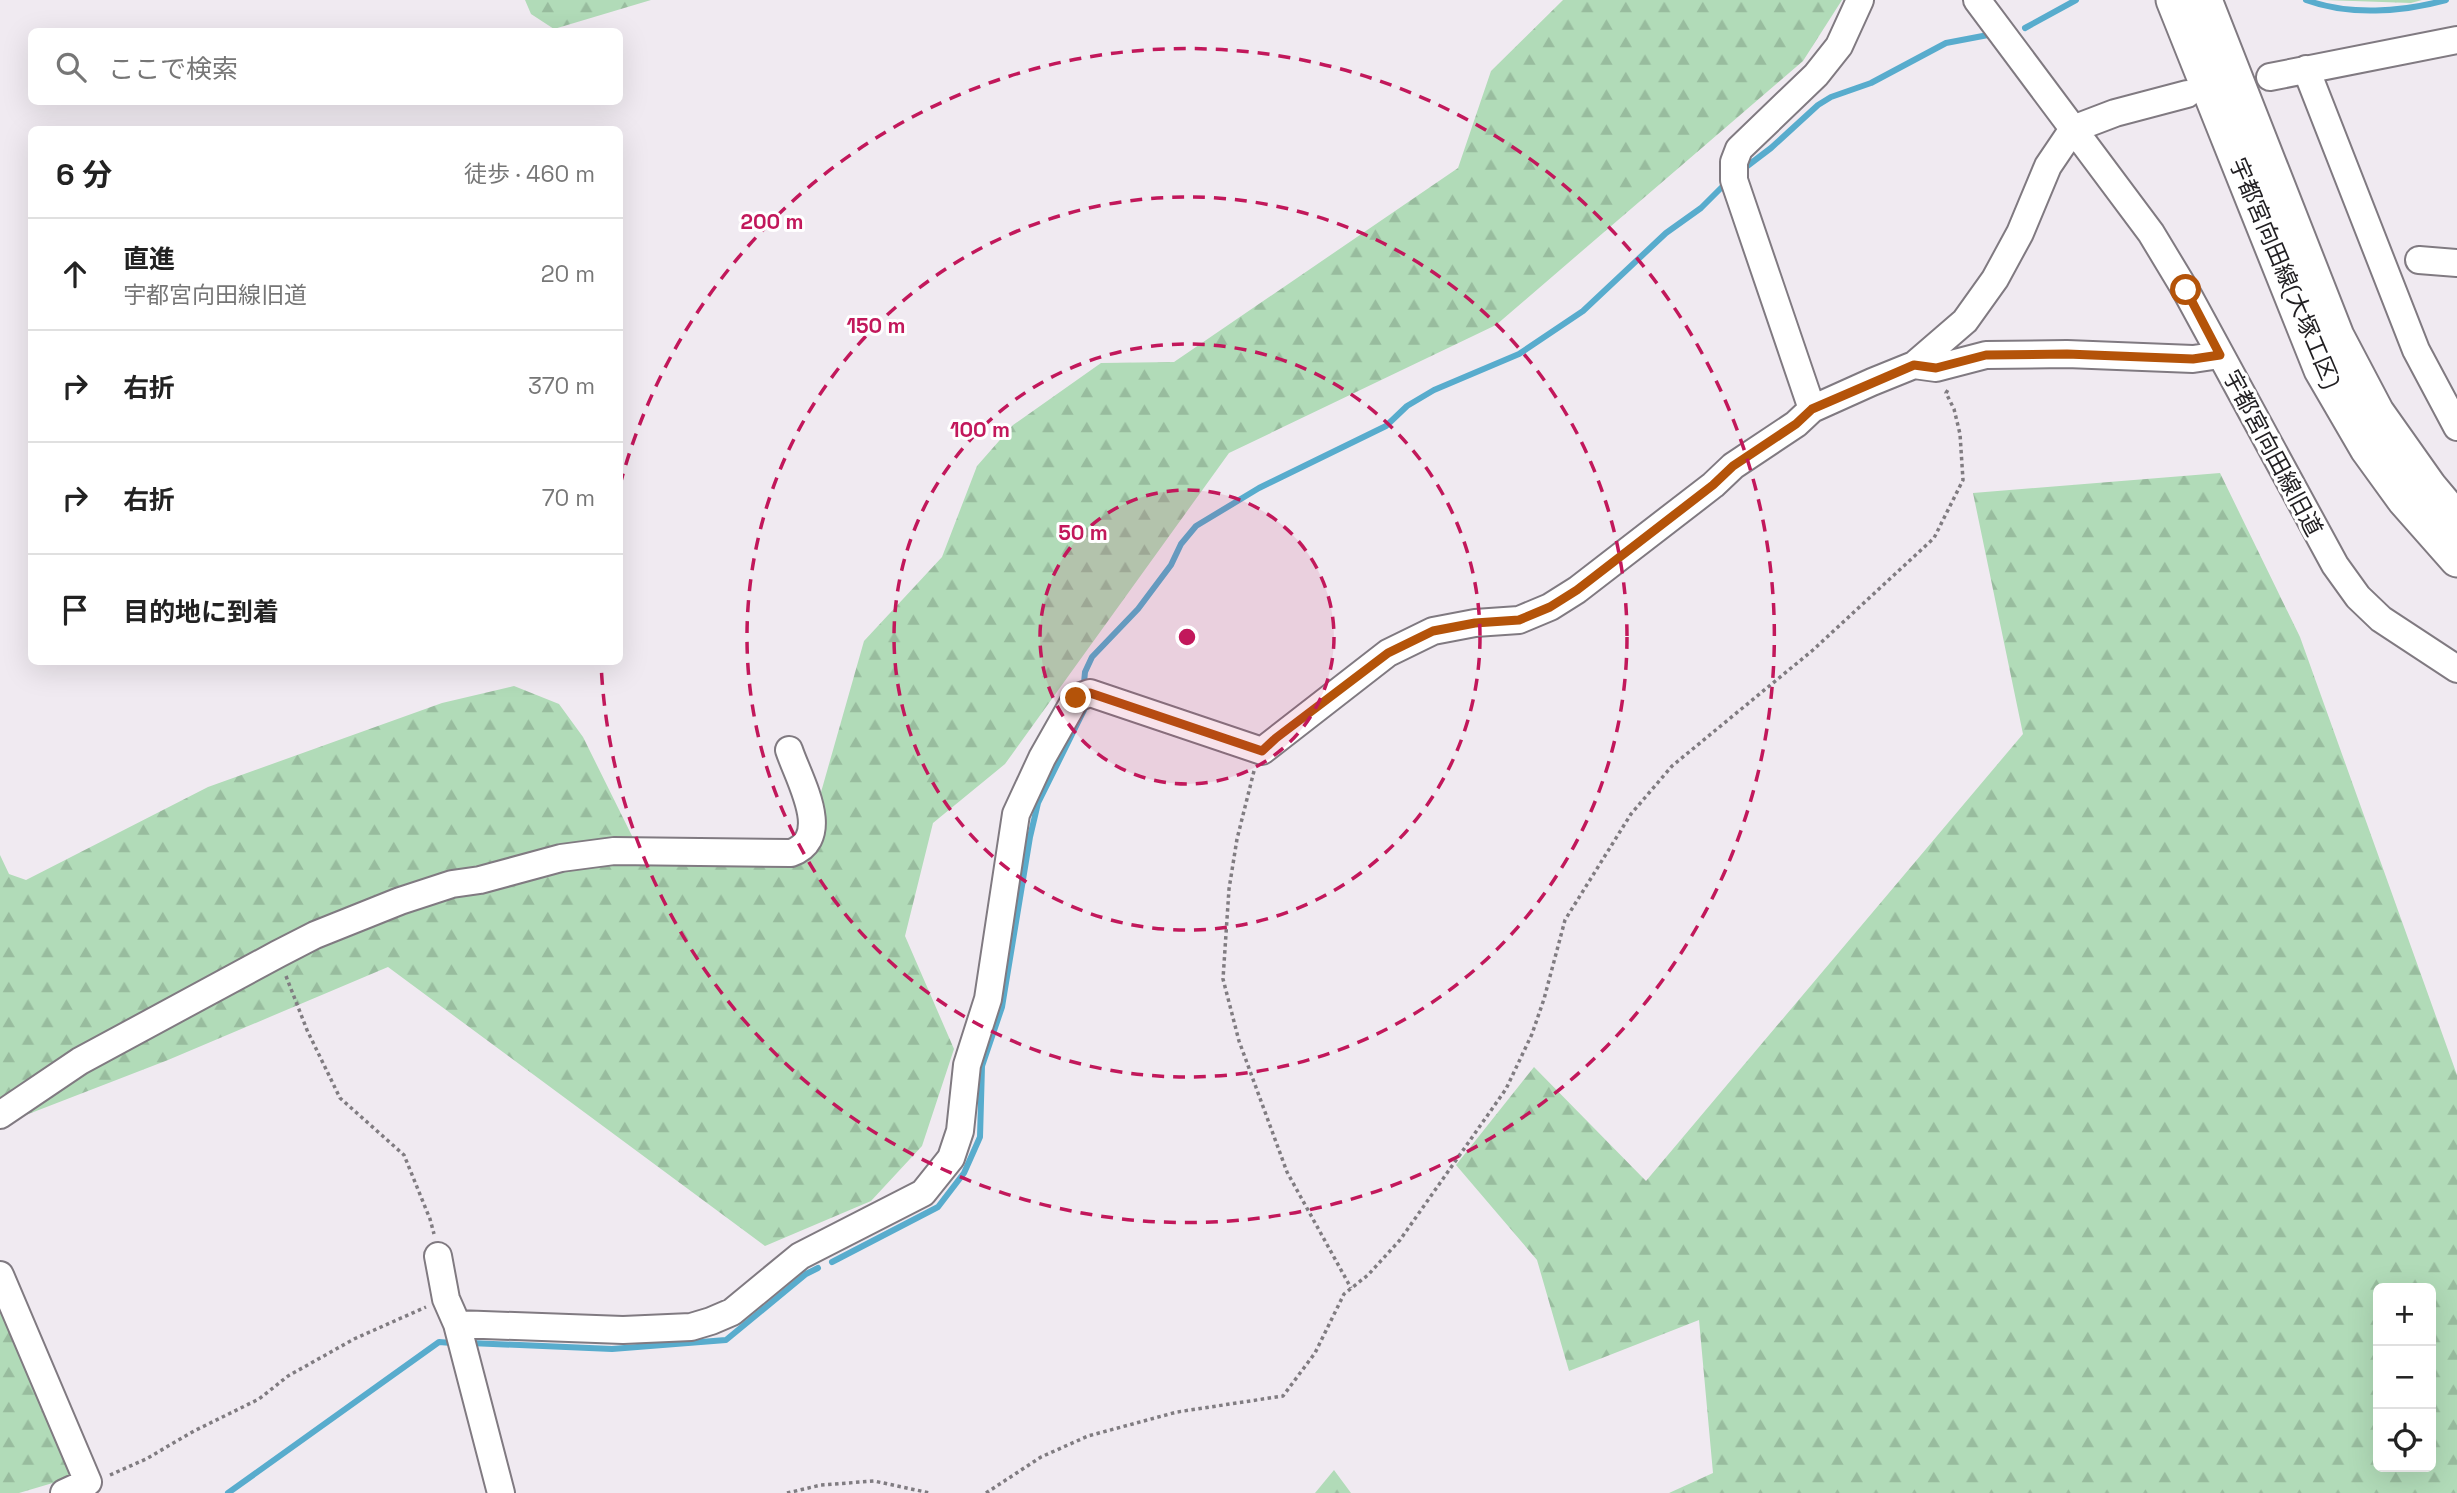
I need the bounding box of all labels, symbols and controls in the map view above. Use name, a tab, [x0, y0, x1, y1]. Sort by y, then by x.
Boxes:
search box	[28, 28, 623, 105]
icon: search	[52, 48, 90, 86]
text: ここで検索	[108, 52, 238, 86]
street label: 宇都宮向田線(大塚工区)	[2223, 153, 2347, 393]
text: 6 分	[56, 155, 112, 194]
text: 徒歩 · 460 m	[464, 159, 595, 189]
text: 200 m	[741, 208, 803, 235]
text: 直進	[123, 242, 175, 276]
icon: ahead	[56, 255, 94, 293]
text: 20 m	[541, 259, 595, 289]
route start	[2170, 274, 2201, 305]
text: 宇都宮向田線旧道	[123, 280, 307, 310]
text: 150 m	[847, 312, 905, 339]
street label: 宇都宮向田線旧道	[2217, 365, 2329, 541]
icon: right	[56, 367, 94, 405]
text: 右折	[123, 371, 175, 405]
text: 370 m	[528, 371, 595, 401]
text: 100 m	[950, 416, 1010, 443]
icon: right	[56, 479, 94, 517]
text: 右折	[123, 483, 175, 517]
text: 70 m	[542, 483, 595, 513]
text: 50 m	[1058, 519, 1108, 546]
icon: arrive	[56, 591, 94, 629]
text: 目的地に到着	[123, 595, 279, 629]
centre of rings	[1175, 625, 1199, 649]
route end	[1060, 682, 1091, 713]
map controls	[2373, 1283, 2436, 1472]
button: +	[2373, 1283, 2436, 1346]
button: −	[2373, 1346, 2436, 1409]
button: locate	[2373, 1409, 2436, 1472]

